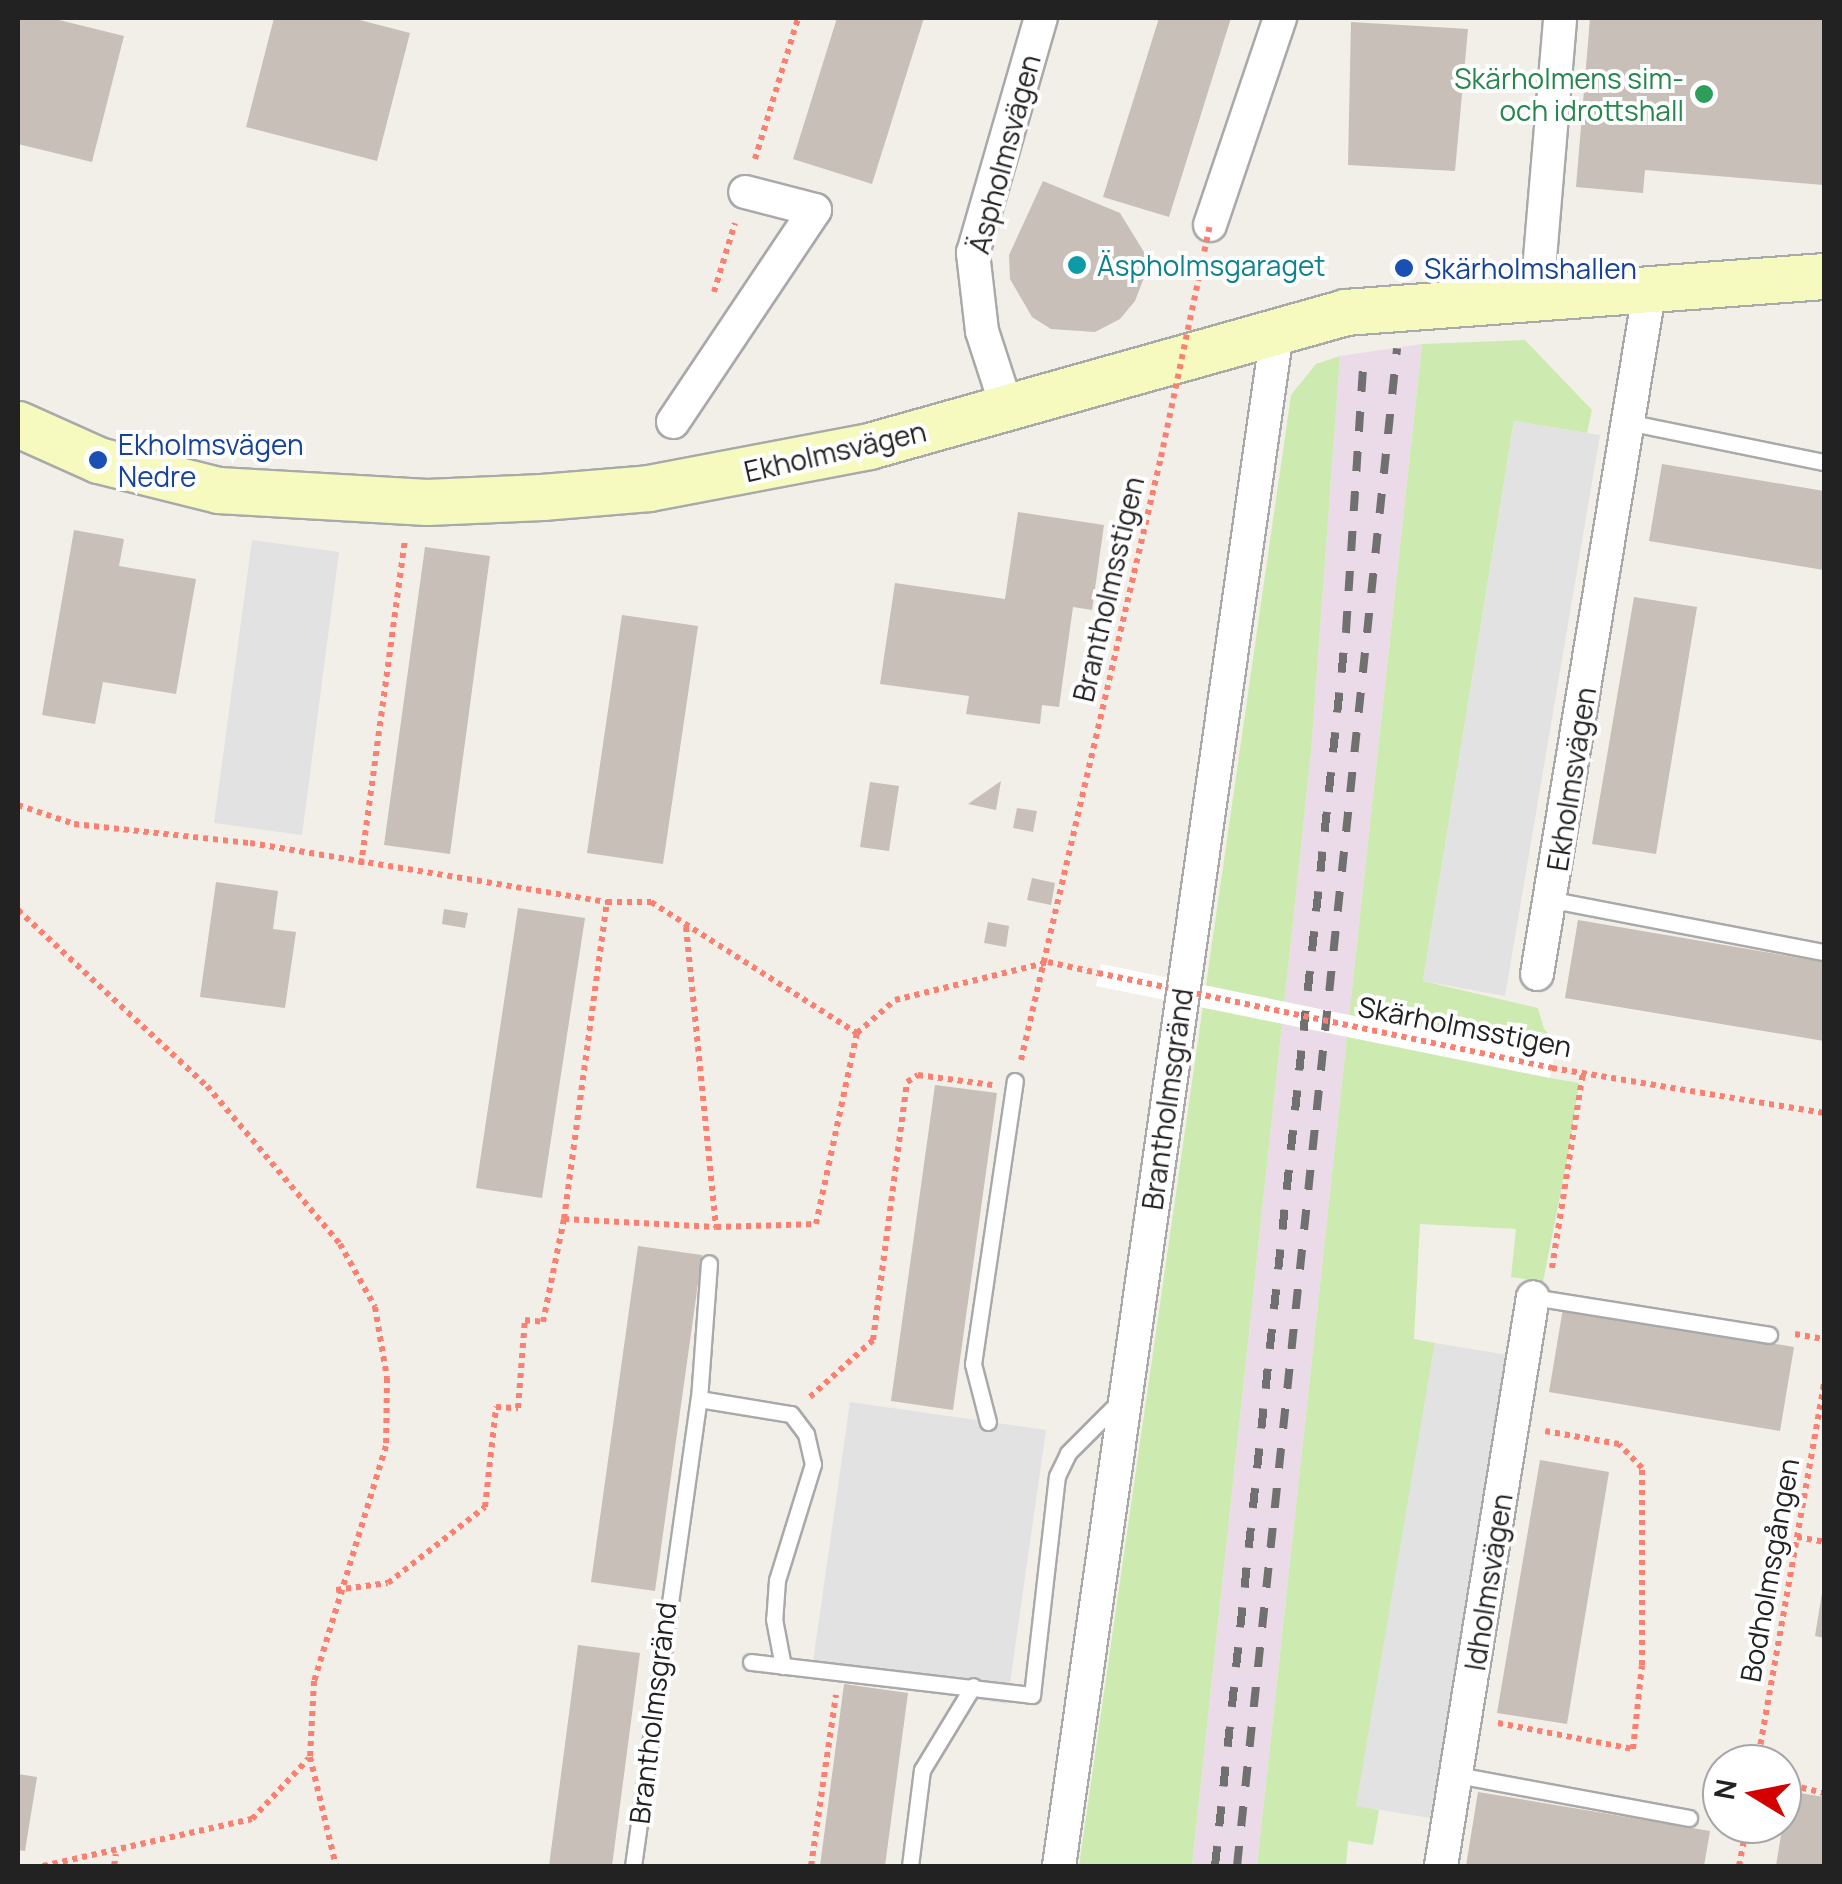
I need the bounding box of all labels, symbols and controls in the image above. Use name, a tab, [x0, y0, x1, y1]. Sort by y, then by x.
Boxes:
street label: Äspholmsvägen	[961, 51, 1047, 257]
place label: Skärholmens sim- och idrottshall	[1454, 61, 1684, 127]
marker: Skärholmens sim- och idrottshall	[1693, 83, 1715, 105]
place label: Äspholmsgaraget	[1097, 248, 1326, 282]
place label: Skärholmshallen	[1424, 251, 1637, 285]
marker: Äspholmsgaraget	[1066, 254, 1088, 276]
marker: Skärholmshallen	[1393, 257, 1415, 279]
street label: Ekholmsvägen	[741, 414, 929, 488]
place label: Ekholmsvägen Nedre	[118, 427, 304, 493]
marker: Ekholmsvägen Nedre	[87, 449, 109, 471]
street label: Brantholmsstigen	[1066, 473, 1150, 705]
street label: Ekholmsvägen	[1540, 685, 1602, 873]
street label: Brantholmsgränd	[1135, 986, 1199, 1212]
street label: Skärholmsstigen	[1355, 989, 1575, 1063]
street label: Bodholmsgången	[1733, 1456, 1805, 1684]
street label: Idholmsvägen	[1457, 1491, 1519, 1673]
street label: Brantholmsgränd	[622, 1600, 682, 1826]
north arrow	[1702, 1744, 1802, 1844]
text: N	[1704, 1776, 1745, 1802]

